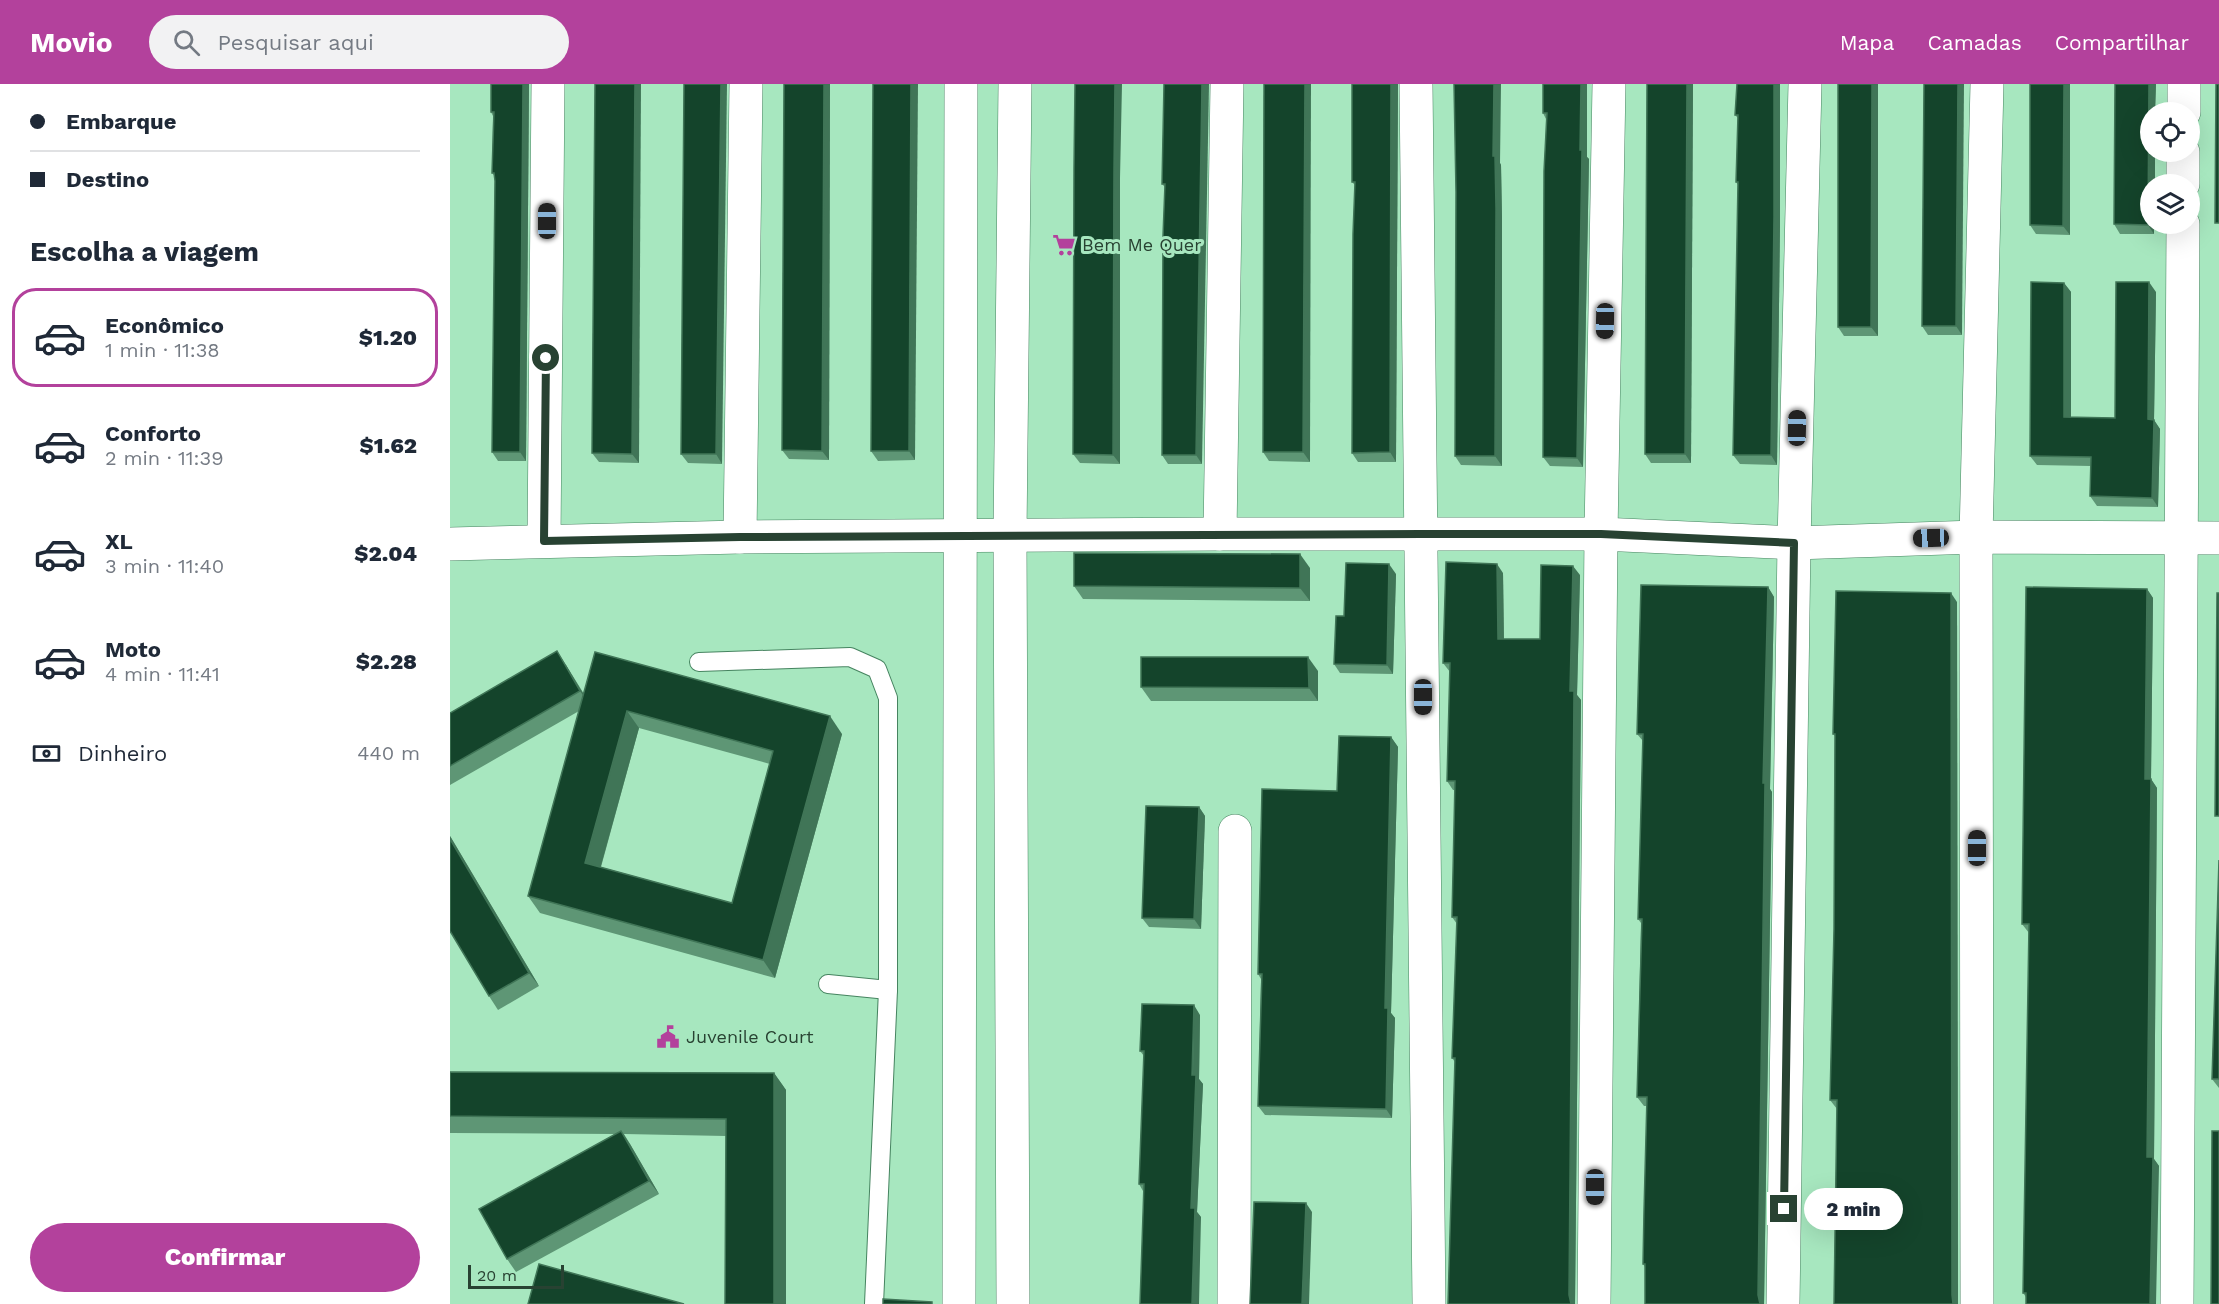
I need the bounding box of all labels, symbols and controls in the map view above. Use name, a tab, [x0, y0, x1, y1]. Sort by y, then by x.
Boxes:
search box	[149, 15, 569, 69]
text: Movio	[30, 26, 113, 59]
icon: search	[170, 26, 203, 59]
text: Pesquisar aqui	[218, 30, 374, 55]
text: Mapa	[1840, 30, 1894, 55]
text: Camadas	[1927, 30, 2022, 55]
text: Compartilhar	[2055, 30, 2189, 55]
map controls	[2140, 102, 2200, 234]
button: locate	[2140, 102, 2200, 162]
text: Embarque	[66, 109, 176, 134]
text: Destino	[66, 167, 149, 192]
button: layers	[2140, 174, 2200, 234]
car	[538, 203, 556, 239]
supermarket icon: Bem Me Quer	[1051, 232, 1077, 258]
place label: Bem Me Quer	[1082, 234, 1201, 255]
text: Escolha a viagem	[30, 236, 259, 268]
car	[1596, 303, 1614, 339]
icon: car	[33, 311, 87, 365]
text: Econômico	[105, 313, 224, 338]
text: $1.20	[359, 325, 417, 350]
text: 1 min · 11:38	[105, 338, 220, 362]
route start	[532, 344, 559, 371]
car	[1788, 410, 1806, 446]
icon: car	[33, 419, 87, 473]
text: Conforto	[105, 421, 201, 446]
text: $1.62	[360, 433, 417, 458]
text: 2 min · 11:39	[105, 446, 224, 470]
icon: car	[33, 527, 87, 581]
car	[1913, 528, 1949, 548]
text: XL	[105, 529, 133, 554]
text: $2.04	[354, 541, 417, 566]
text: 3 min · 11:40	[105, 554, 224, 578]
icon: car	[33, 635, 87, 689]
text: Moto	[105, 637, 161, 662]
text: $2.28	[356, 649, 417, 674]
text: 4 min · 11:41	[105, 662, 220, 686]
car	[1414, 679, 1432, 715]
icon: cash	[30, 737, 63, 770]
text: Dinheiro	[78, 741, 167, 766]
text: 440 m	[357, 741, 420, 765]
car	[1968, 830, 1986, 866]
public building icon: Juvenile Court	[655, 1024, 681, 1050]
place label: Juvenile Court	[686, 1026, 814, 1047]
car	[1586, 1169, 1604, 1205]
callout: 2 min	[1805, 1188, 1904, 1230]
route end	[1770, 1195, 1797, 1222]
text: 2 min	[1826, 1197, 1881, 1221]
button: Confirmar	[30, 1223, 420, 1292]
scale bar	[468, 1262, 564, 1290]
text: 20 m	[477, 1266, 517, 1285]

